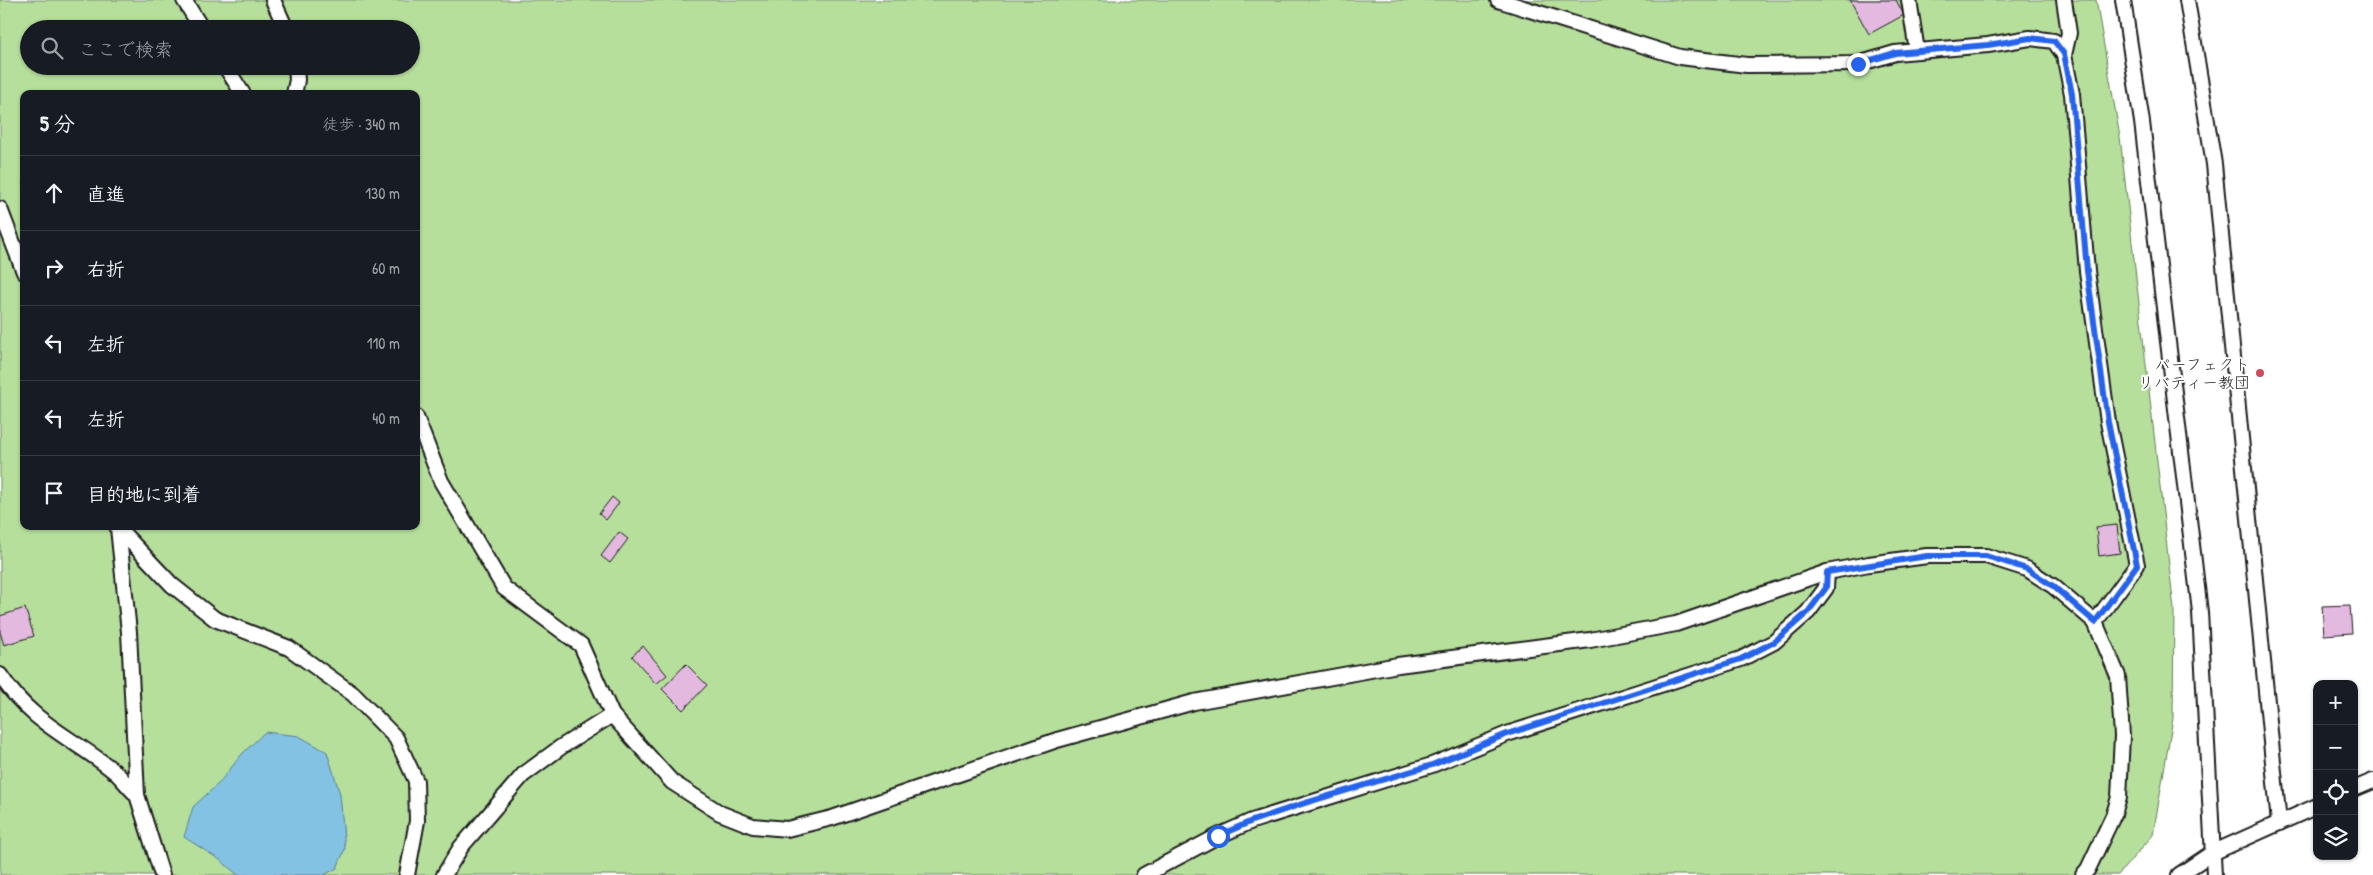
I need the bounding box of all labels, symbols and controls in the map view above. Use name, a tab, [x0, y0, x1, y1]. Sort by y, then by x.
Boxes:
search box	[20, 20, 420, 75]
icon: search	[38, 34, 66, 62]
text: ここで検索	[78, 36, 173, 62]
route end	[1847, 53, 1870, 76]
text: 5 分	[40, 109, 75, 138]
text: 徒歩 · 340 m	[323, 113, 400, 135]
icon: ahead	[40, 179, 68, 207]
text: 直進	[87, 181, 125, 207]
text: 130 m	[365, 182, 400, 204]
icon: right	[40, 254, 68, 282]
text: 右折	[87, 256, 125, 282]
text: 60 m	[372, 257, 400, 279]
icon: left	[40, 329, 68, 357]
text: 左折	[87, 331, 125, 357]
text: 110 m	[367, 332, 400, 354]
place label: パーフェクト リバティー教団	[2138, 353, 2250, 393]
marker: パーフェクト リバティー教団	[2254, 367, 2266, 379]
icon: left	[40, 404, 68, 432]
text: 左折	[87, 406, 125, 432]
text: 40 m	[372, 407, 400, 429]
icon: arrive	[40, 479, 68, 507]
text: 目的地に到着	[87, 481, 201, 507]
map controls	[2313, 680, 2358, 860]
button: +	[2313, 680, 2358, 725]
button: −	[2313, 725, 2358, 770]
button: locate	[2313, 770, 2358, 815]
button: layers	[2313, 815, 2358, 860]
route start	[1207, 825, 1230, 848]

